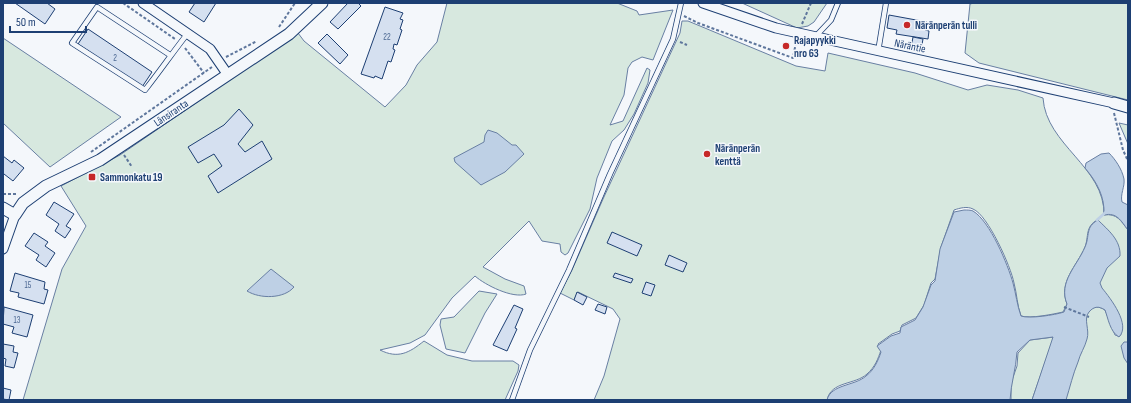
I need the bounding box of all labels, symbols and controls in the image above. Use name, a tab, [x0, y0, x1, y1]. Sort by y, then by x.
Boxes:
scale bar	[10, 8, 86, 34]
text: 50 m	[16, 15, 36, 30]
place label: Näränperän tulli	[915, 19, 977, 32]
marker: Näränperän tulli	[902, 20, 912, 30]
house number: 22	[383, 32, 391, 43]
place label: Rajapyykki nro 63	[794, 34, 836, 60]
street label: Näräntie	[893, 36, 927, 56]
marker: Rajapyykki nro 63	[781, 41, 791, 51]
house number: 2	[113, 53, 117, 64]
street label: Länsiranta	[151, 97, 191, 129]
place label: Näränperän kenttä	[715, 142, 760, 168]
marker: Näränperän kenttä	[702, 149, 712, 159]
place label: Sammonkatu 19	[100, 171, 163, 184]
marker: Sammonkatu 19	[87, 172, 97, 182]
house number: 15	[25, 280, 32, 291]
house number: 13	[14, 315, 21, 326]

